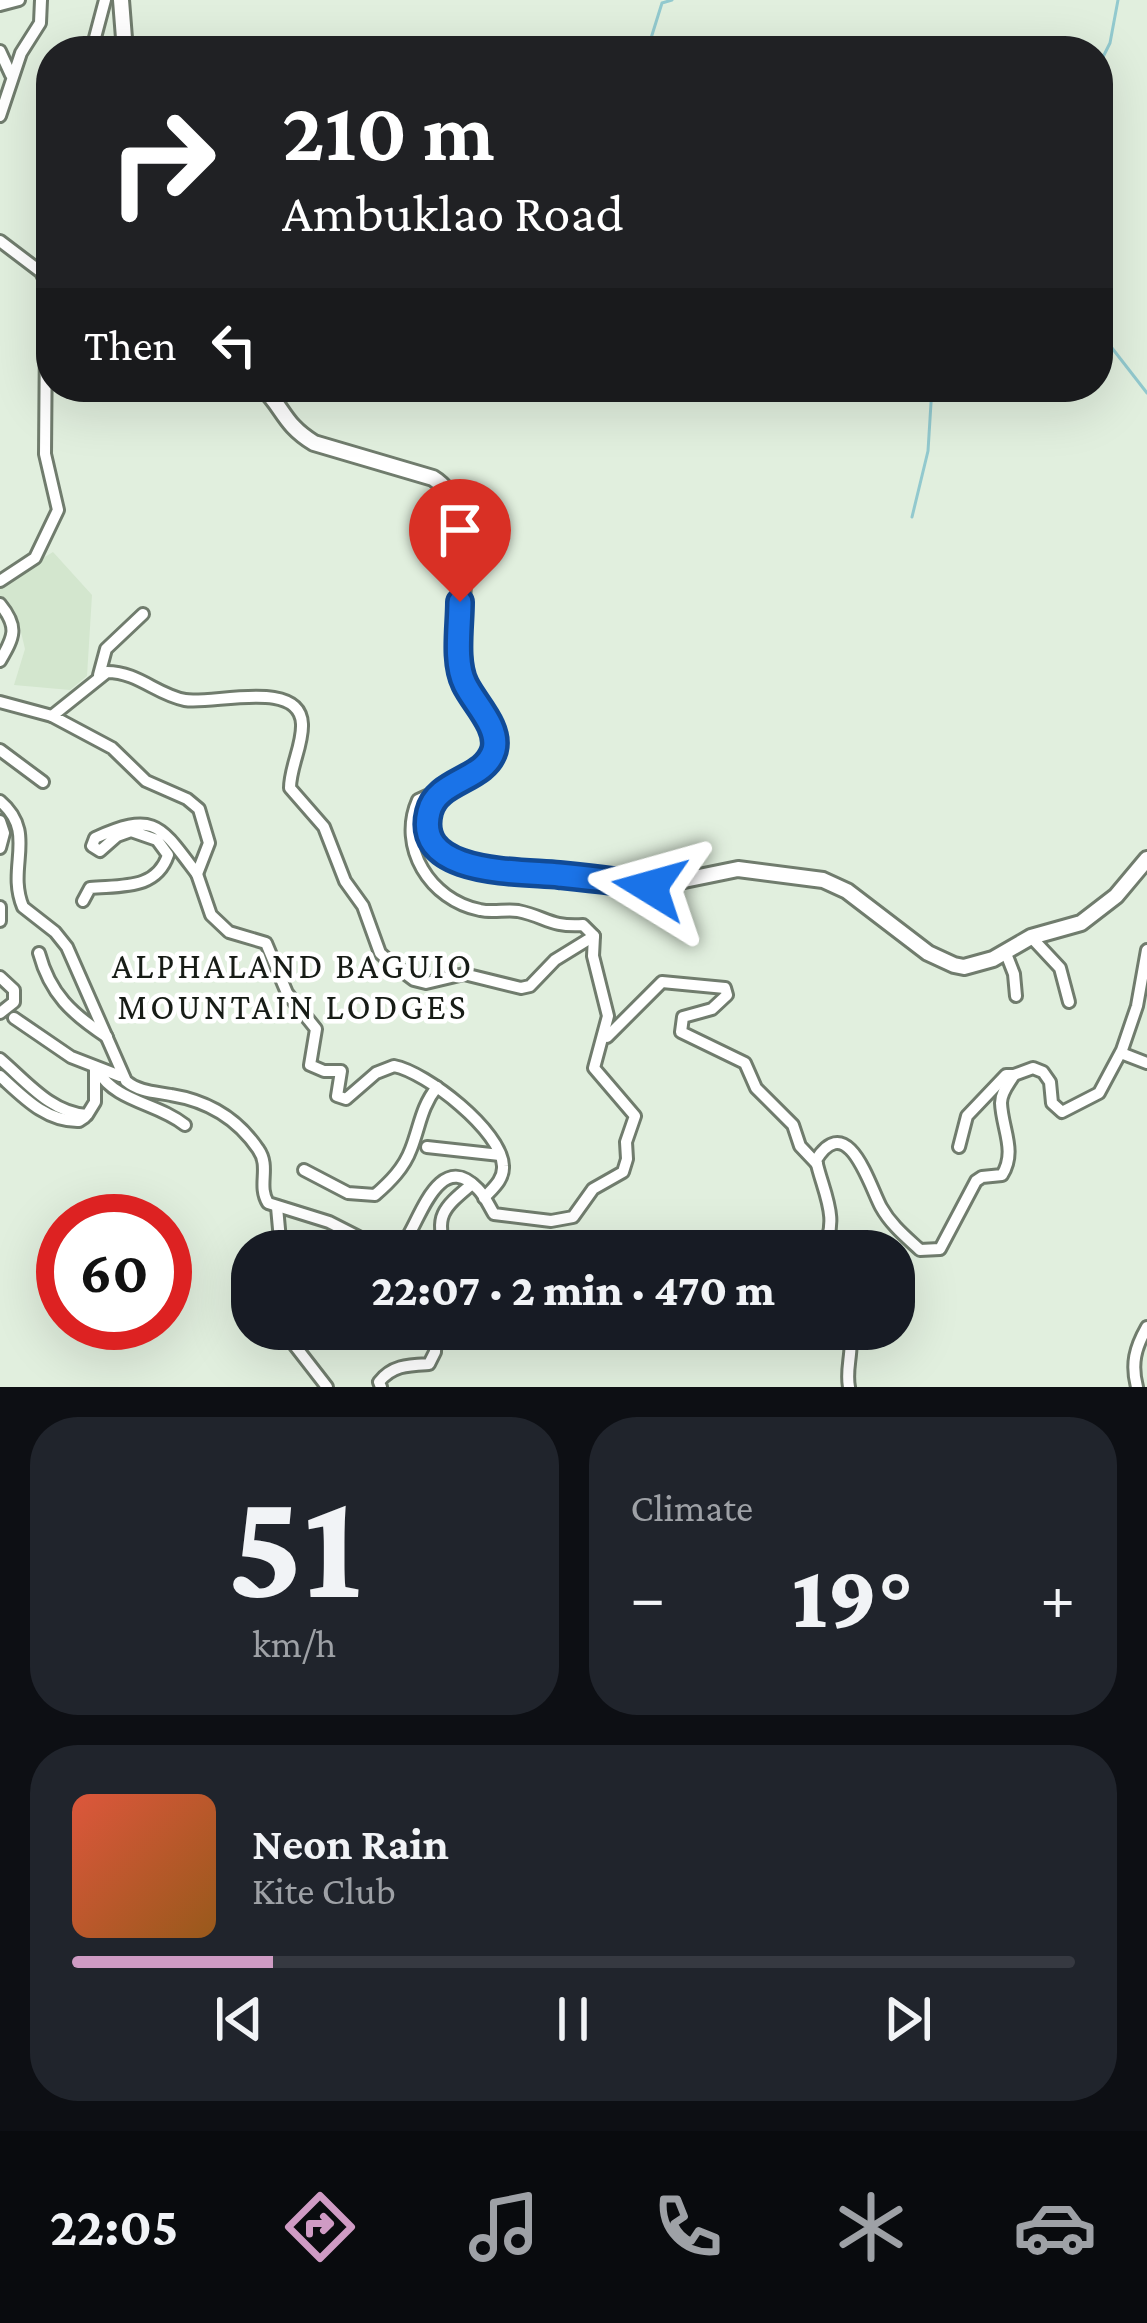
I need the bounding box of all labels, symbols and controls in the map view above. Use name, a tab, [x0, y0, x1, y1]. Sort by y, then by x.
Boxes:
icon: right	[84, 84, 240, 240]
text: 210 m	[282, 85, 495, 178]
text: Ambuklao Road	[282, 183, 624, 243]
icon: left	[201, 312, 267, 378]
text: Then	[84, 320, 177, 370]
pin	[409, 479, 511, 602]
icon: arrive	[427, 497, 493, 563]
position arrow	[587, 824, 713, 950]
district label: ALPHALAND BAGUIO MOUNTAIN LODGES	[112, 946, 474, 1027]
speed limit sign: 60	[36, 1194, 192, 1350]
text: 22:07 · 2 min · 470 m	[371, 1265, 775, 1315]
text: 51	[227, 1457, 361, 1631]
text: Climate	[631, 1486, 753, 1529]
text: 19°	[792, 1546, 914, 1646]
text: −	[631, 1560, 665, 1633]
text: +	[1040, 1560, 1075, 1633]
text: km/h	[252, 1622, 336, 1665]
text: Neon Rain	[252, 1819, 449, 1869]
text: Kite Club	[252, 1869, 396, 1912]
icon: previous	[206, 1986, 272, 2052]
icon: pause	[540, 1986, 606, 2052]
icon: next	[875, 1986, 941, 2052]
icon: directions	[278, 2185, 362, 2269]
icon: music	[462, 2185, 546, 2269]
icon: phone	[646, 2185, 730, 2269]
icon: climate	[829, 2185, 913, 2269]
icon: car	[1013, 2185, 1097, 2269]
text: 22:05	[50, 2197, 178, 2257]

